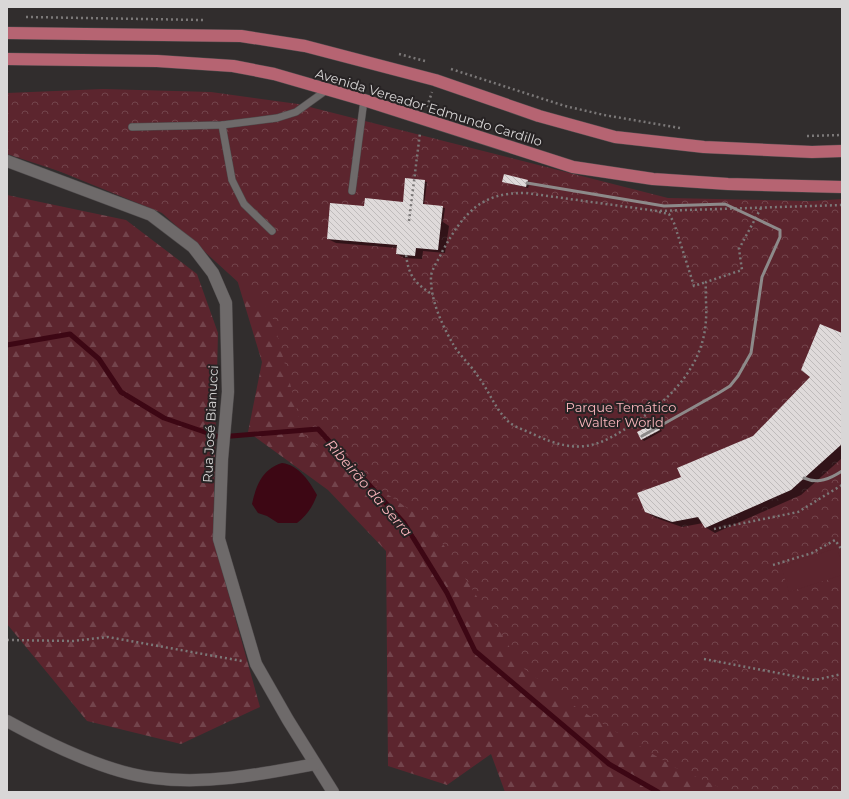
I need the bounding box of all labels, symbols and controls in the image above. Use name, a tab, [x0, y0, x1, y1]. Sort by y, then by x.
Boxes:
street label: Avenida Vereador Edmundo Cardillo	[314, 65, 544, 149]
street label: Rua José Bianucci	[199, 365, 221, 483]
park label: Parque Temático Walter World	[566, 399, 676, 430]
water label: Ribeirão da Serra	[322, 436, 416, 540]

